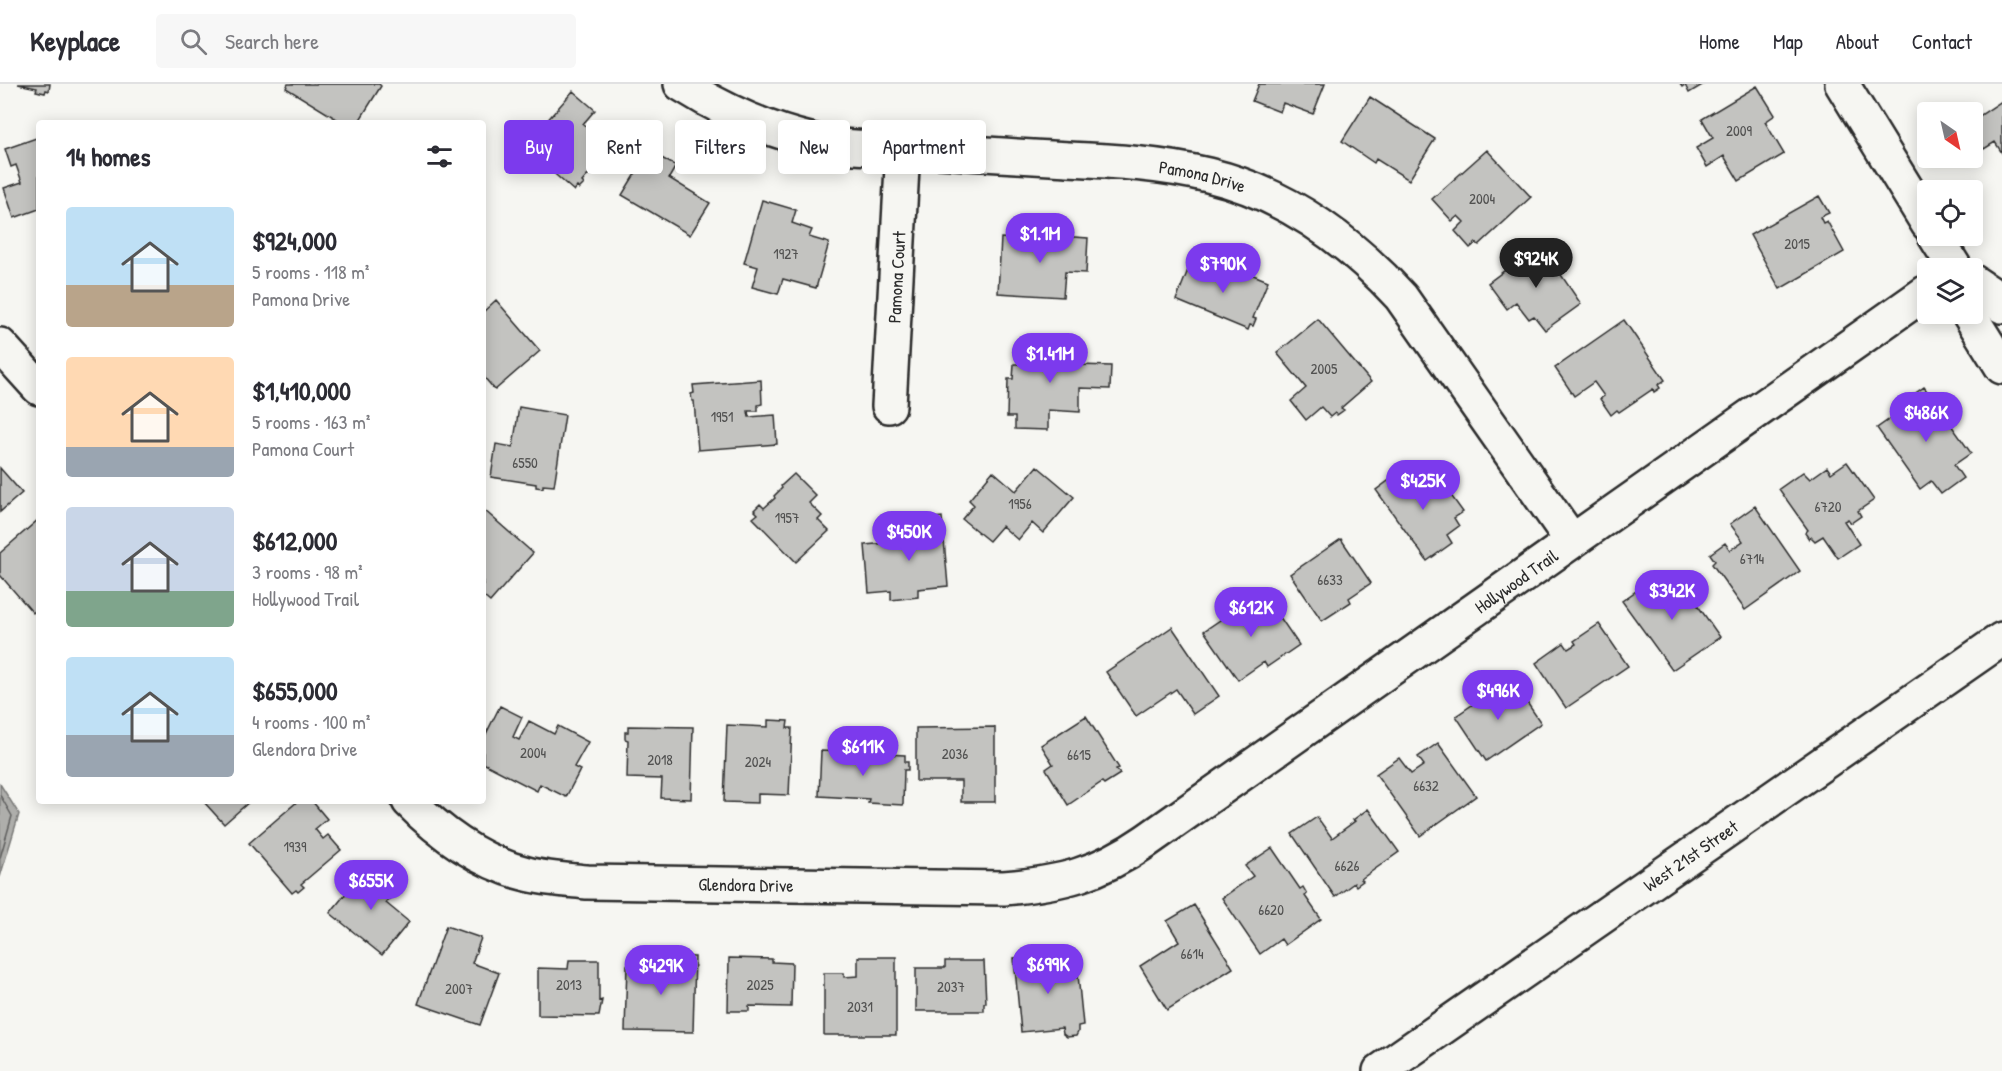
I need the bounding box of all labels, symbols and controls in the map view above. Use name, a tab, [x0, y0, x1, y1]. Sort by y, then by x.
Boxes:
search box	[156, 14, 576, 68]
text: Keyplace	[30, 22, 120, 60]
icon: search	[177, 25, 210, 58]
text: Search here	[225, 26, 319, 56]
text: Home	[1699, 27, 1740, 56]
text: Map	[1773, 27, 1803, 56]
text: About	[1836, 27, 1879, 56]
text: Contact	[1912, 27, 1972, 56]
north arrow	[1917, 102, 1983, 168]
map controls	[1917, 102, 1983, 324]
chip: Buy	[504, 120, 574, 174]
chip: Rent	[586, 120, 663, 174]
chip: Filters	[675, 120, 766, 174]
chip: New	[778, 120, 850, 174]
chip: Apartment	[862, 120, 986, 174]
house number: 2009	[1726, 120, 1752, 141]
text: 14 homes	[66, 139, 151, 174]
icon: filters	[423, 140, 456, 173]
street label: Pamona Drive	[1157, 154, 1249, 198]
button: locate	[1917, 180, 1983, 246]
house number: 2004	[1469, 188, 1495, 209]
pin: $1.1M	[998, 213, 1082, 264]
text: $1.1M	[1020, 219, 1060, 246]
text: $924,000	[252, 223, 337, 258]
street label: Pamona Court	[881, 230, 911, 324]
icon: home	[114, 231, 186, 303]
house number: 2015	[1784, 233, 1810, 254]
pin: $924K	[1494, 238, 1578, 289]
house number: 1927	[773, 243, 799, 264]
pin: $790K	[1181, 243, 1265, 294]
text: $924K	[1514, 244, 1558, 271]
text: $790K	[1200, 249, 1246, 276]
text: 5 rooms · 118 m²	[252, 258, 369, 285]
button: layers	[1917, 258, 1983, 324]
text: Pamona Drive	[252, 285, 350, 312]
pin: $1.41M	[1001, 333, 1099, 384]
text: $1.41M	[1026, 339, 1074, 366]
house number: 2005	[1311, 358, 1338, 379]
text: $1,410,000	[252, 373, 351, 408]
icon: home	[114, 381, 186, 453]
pin: $486K	[1884, 392, 1968, 443]
text: $486K	[1904, 398, 1948, 425]
house number: 1951	[711, 406, 733, 427]
text: 5 rooms · 163 m²	[252, 408, 370, 435]
text: Pamona Court	[252, 435, 354, 462]
house number: 6550	[512, 452, 538, 473]
pin: $425K	[1381, 460, 1465, 511]
text: $425K	[1400, 466, 1446, 493]
house number: 1956	[1008, 493, 1032, 514]
house number: 6720	[1814, 496, 1842, 517]
house number: 1957	[775, 507, 799, 528]
pin: $450K	[867, 511, 951, 562]
text: $450K	[886, 517, 932, 544]
text: $612,000	[252, 523, 337, 558]
icon: home	[114, 531, 186, 603]
street label: Hollywood Trail	[1469, 543, 1563, 619]
house number: 6714	[1740, 548, 1765, 569]
text: 3 rooms · 98 m²	[252, 558, 363, 585]
house number: 6633	[1317, 569, 1343, 590]
pin: $342K	[1630, 570, 1714, 621]
text: $342K	[1649, 576, 1695, 603]
text: Hollywood Trail	[252, 585, 359, 612]
pin: $612K	[1209, 587, 1293, 638]
text: $612K	[1228, 593, 1274, 620]
pin: $496K	[1456, 670, 1540, 721]
text: $655,000	[252, 673, 338, 708]
text: $496K	[1476, 676, 1520, 703]
icon: home	[114, 681, 186, 753]
text: 4 rooms · 100 m²	[252, 708, 370, 735]
pin: $611K	[821, 726, 905, 777]
text: $611K	[841, 732, 885, 759]
text: Glendora Drive	[252, 735, 358, 762]
house number: 2004	[520, 742, 546, 763]
house number: 2036	[942, 743, 968, 764]
house number: 6615	[1067, 744, 1092, 765]
house number: 2018	[647, 749, 673, 770]
house number: 2024	[745, 751, 772, 772]
house number: 6632	[1413, 775, 1439, 796]
street label: West 21st Street	[1638, 813, 1743, 897]
house number: 1939	[283, 836, 307, 857]
house number: 6626	[1335, 855, 1359, 876]
pin: $655K	[329, 860, 413, 911]
text: $655K	[348, 866, 394, 893]
street label: Glendora Drive	[698, 871, 794, 897]
house number: 6620	[1258, 899, 1284, 920]
house number: 6614	[1180, 943, 1204, 964]
pin: $699K	[1006, 944, 1090, 995]
pin: $429K	[619, 945, 703, 996]
text: $699K	[1026, 950, 1070, 977]
text: $429K	[639, 951, 683, 978]
house number: 2013	[556, 974, 582, 995]
house number: 2025	[746, 974, 774, 995]
house number: 2037	[937, 976, 965, 997]
house number: 2007	[445, 978, 473, 999]
house number: 2031	[847, 996, 873, 1017]

